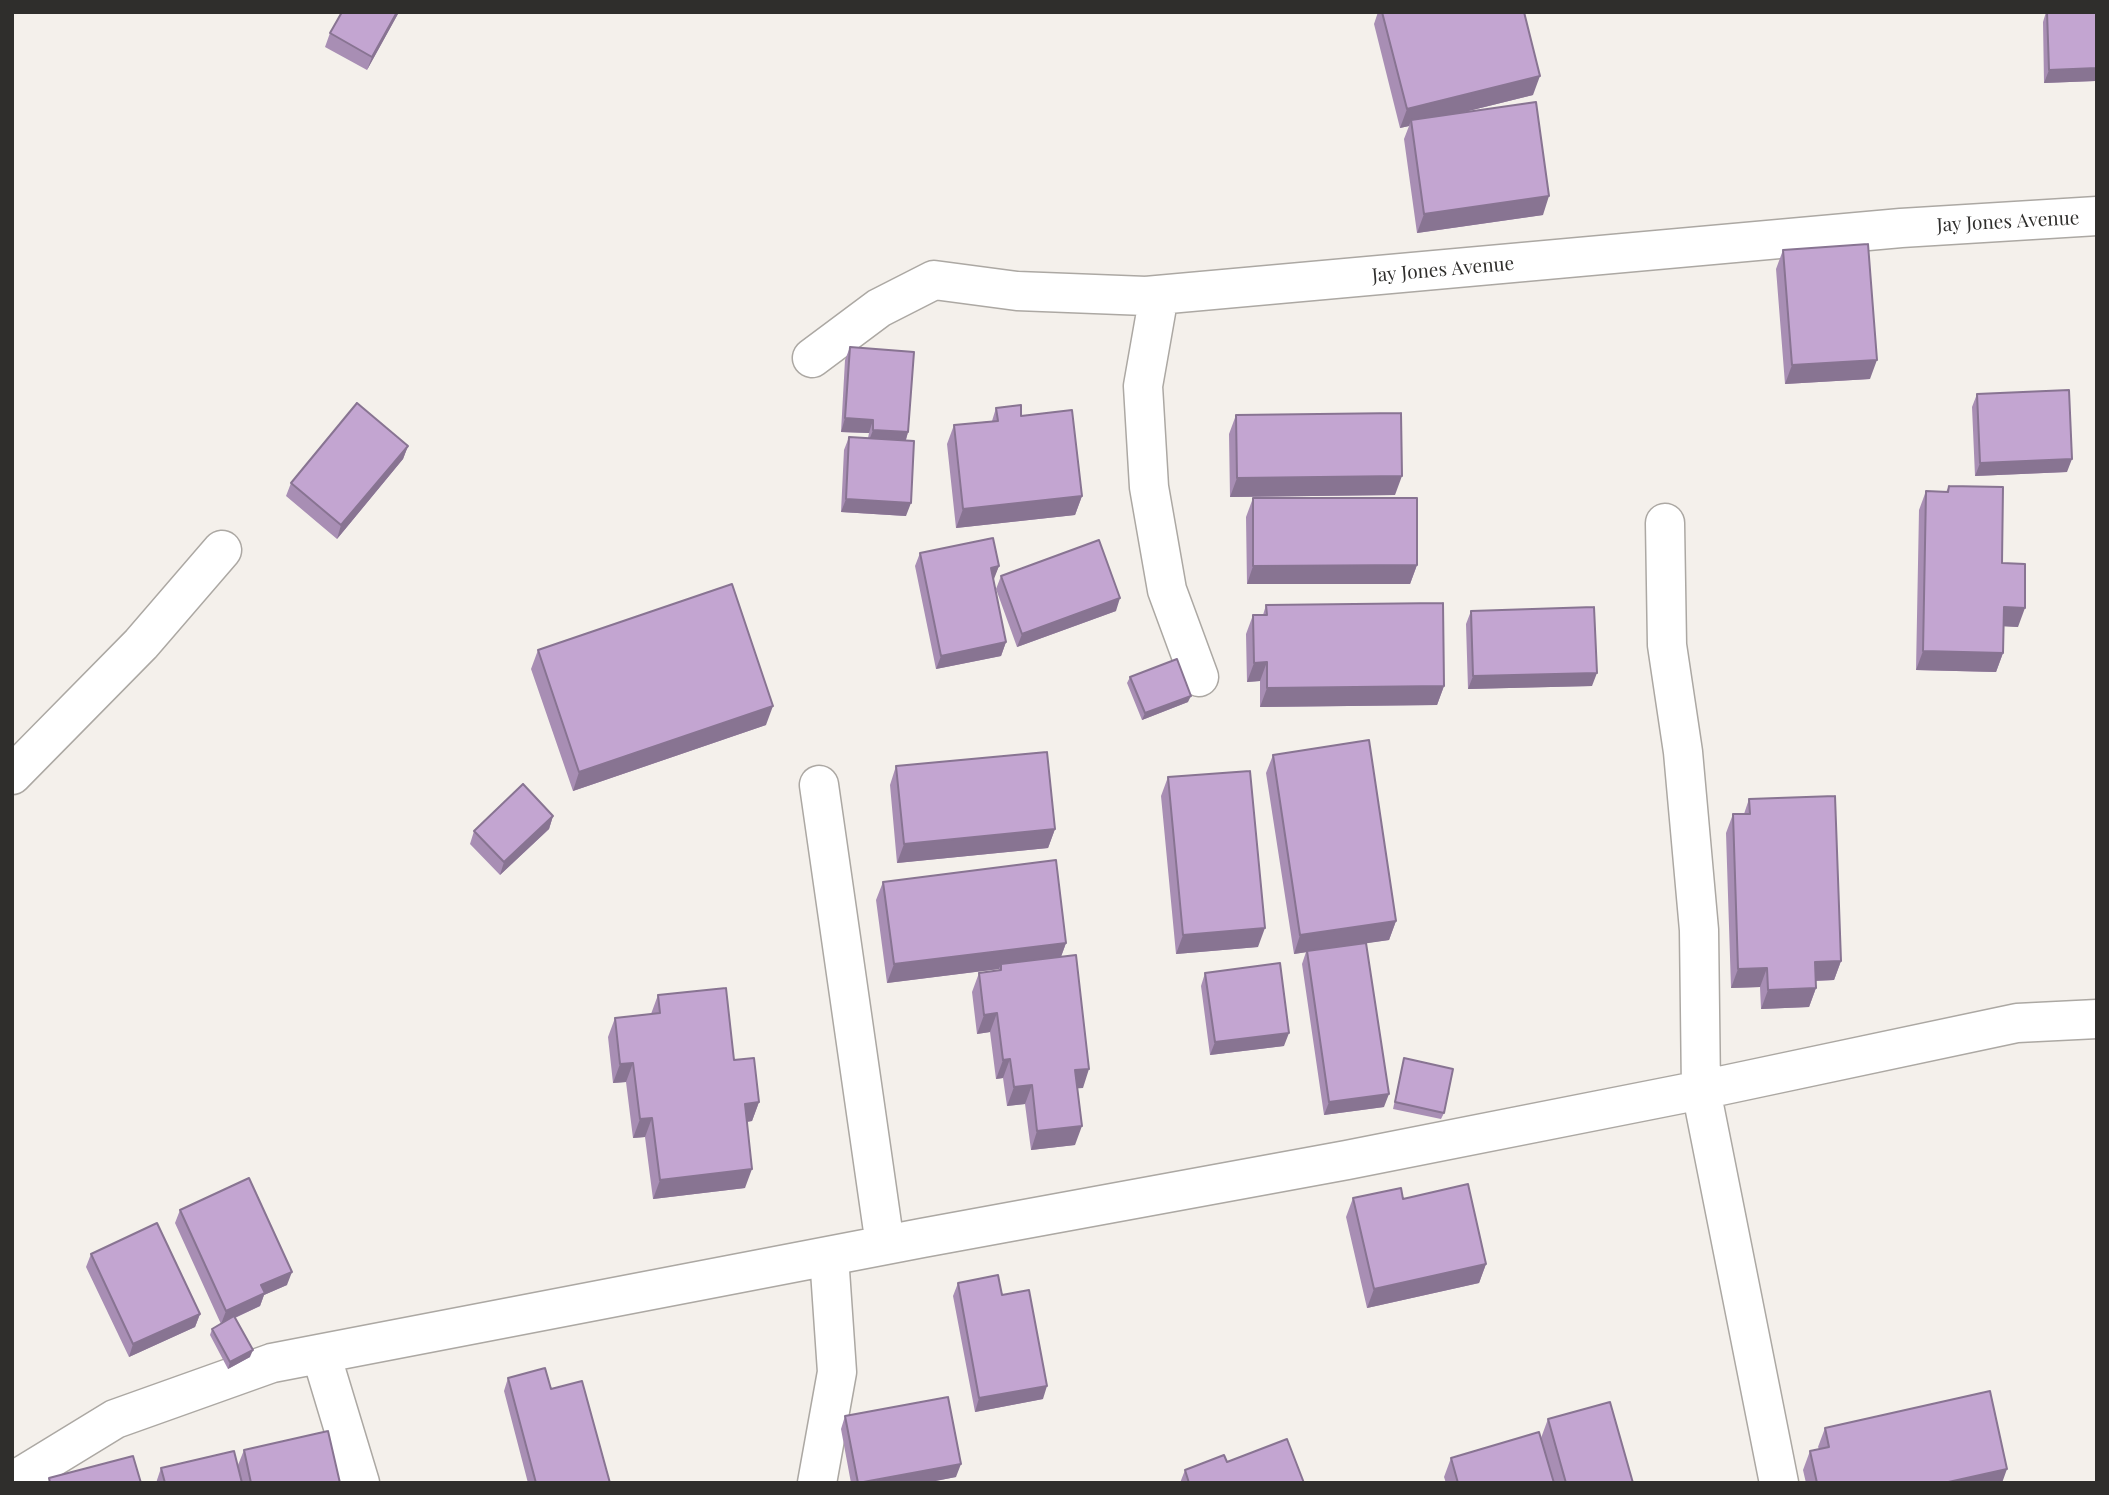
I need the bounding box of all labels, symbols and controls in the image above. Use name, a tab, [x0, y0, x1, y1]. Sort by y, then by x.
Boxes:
street label: Jay Jones Avenue	[1936, 207, 2080, 237]
street label: Jay Jones Avenue	[1371, 252, 1515, 288]

